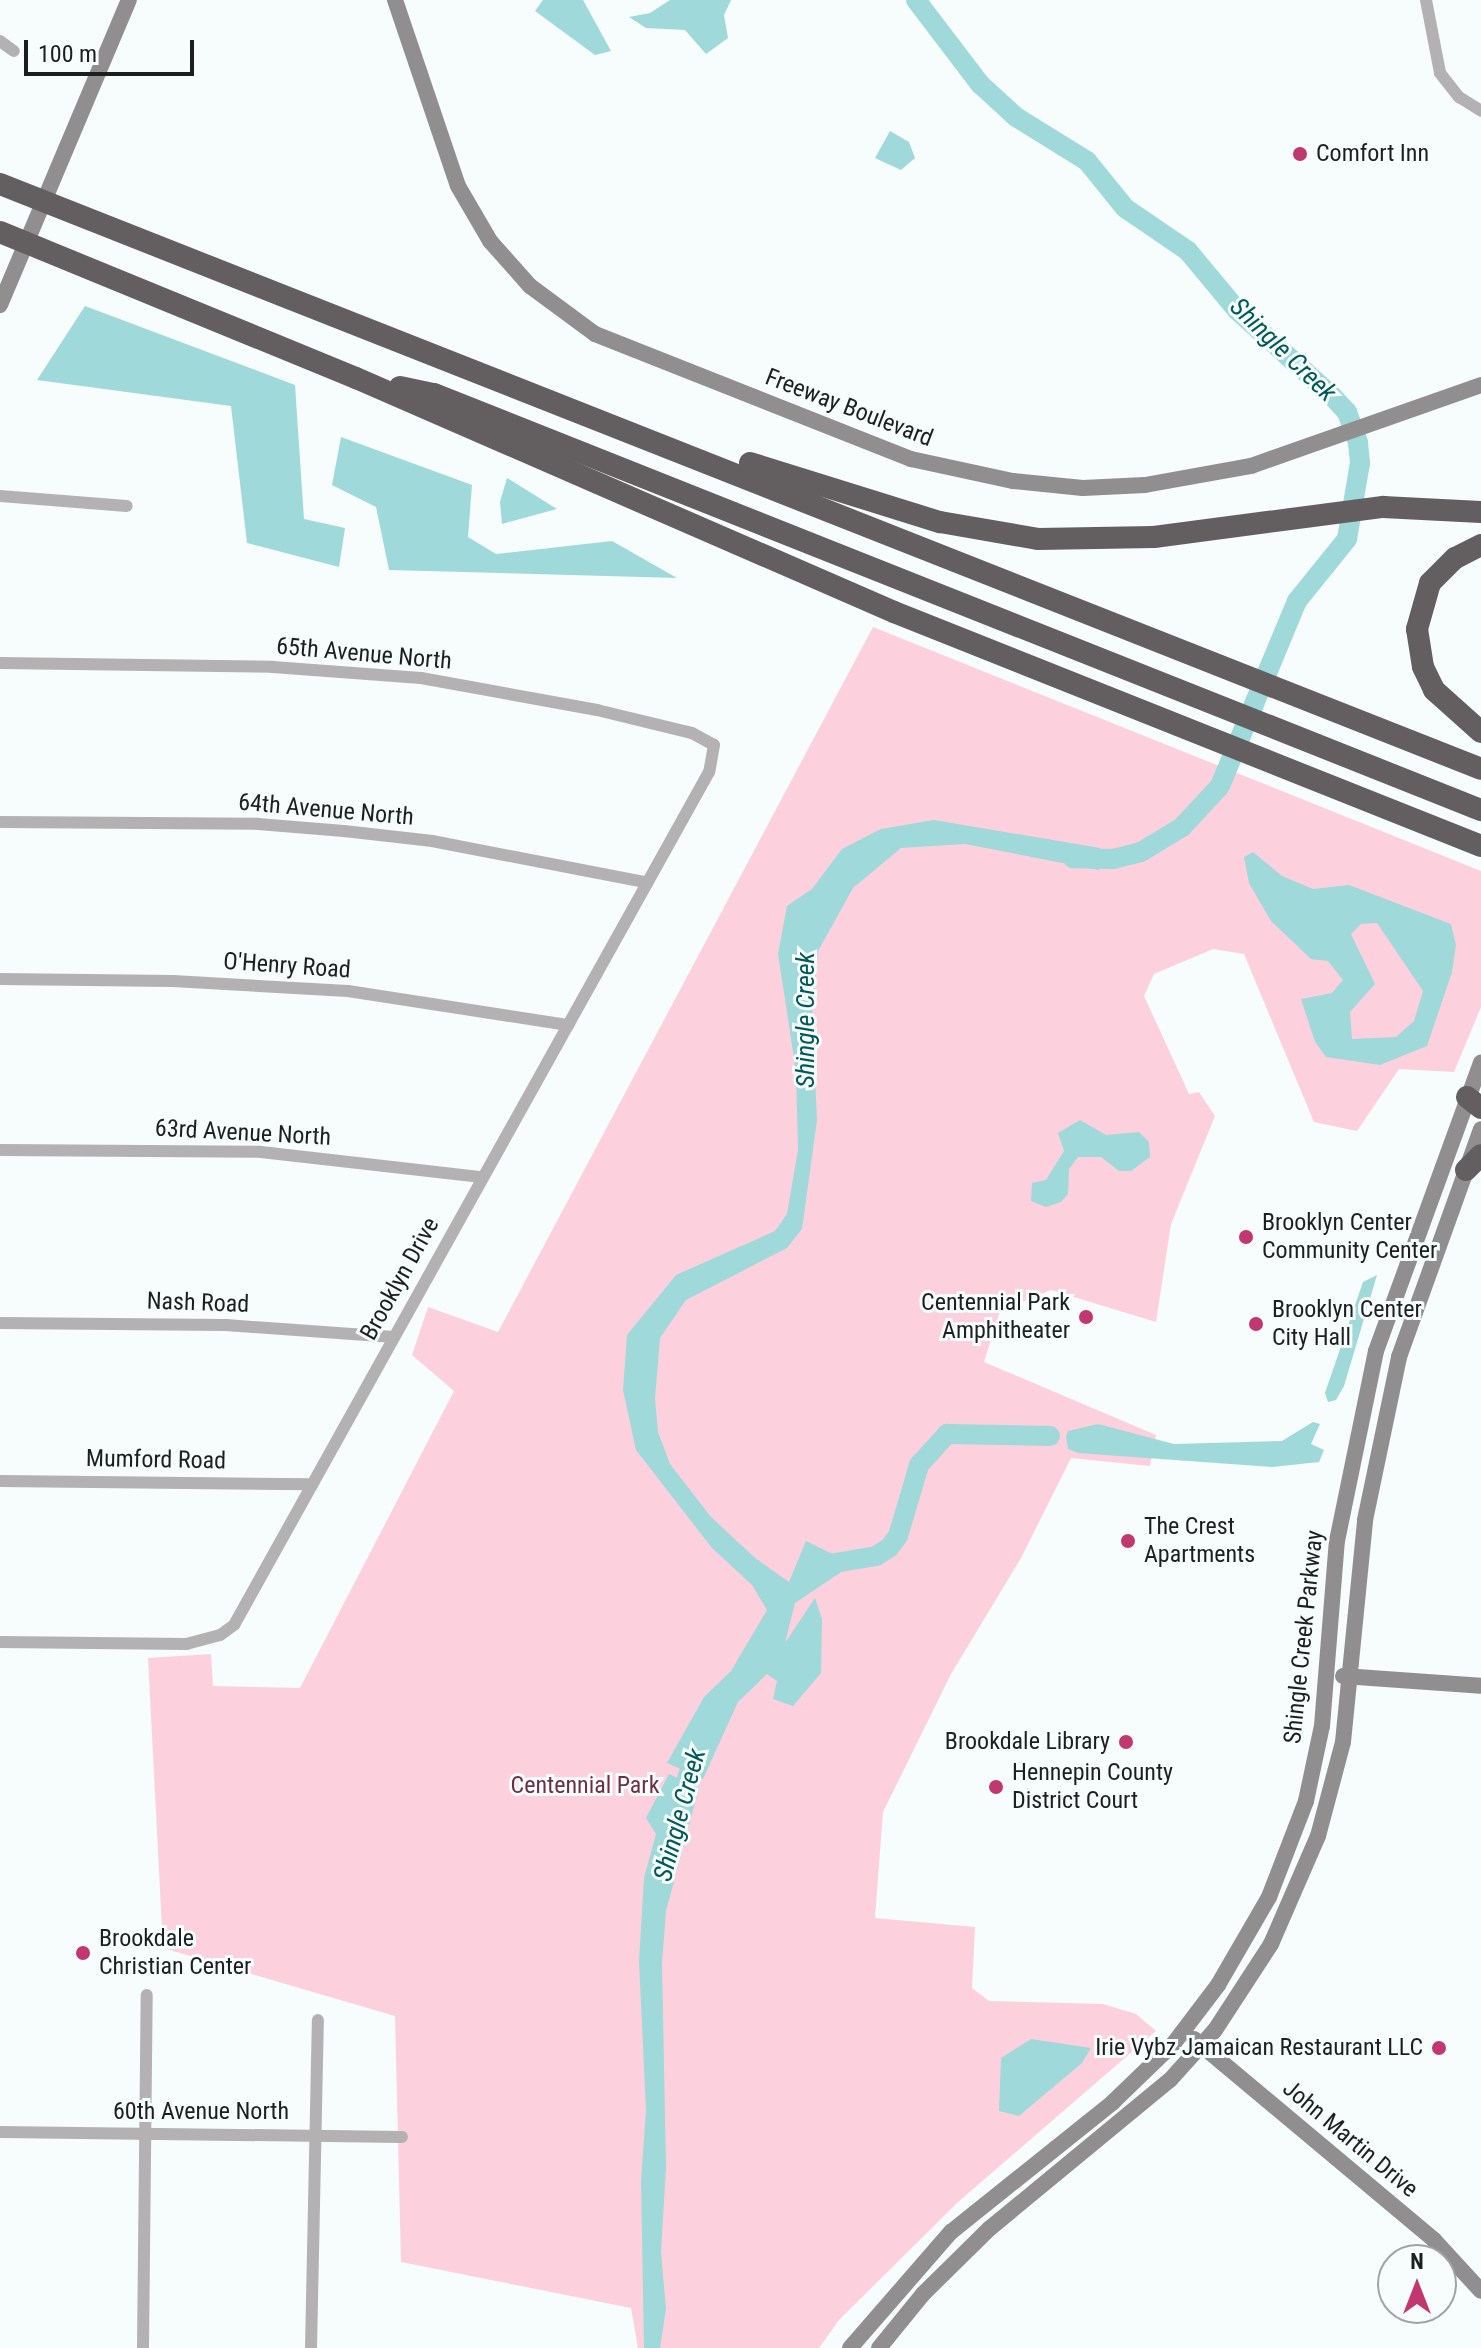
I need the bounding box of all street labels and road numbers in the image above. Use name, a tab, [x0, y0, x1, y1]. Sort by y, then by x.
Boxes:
street label: Freeway Boulevard	[761, 363, 937, 453]
street label: 65th Avenue North	[275, 632, 453, 676]
street label: 64th Avenue North	[237, 788, 415, 832]
street label: O'Henry Road	[222, 947, 352, 985]
street label: 63rd Avenue North	[154, 1114, 332, 1152]
street label: Brooklyn Drive	[355, 1213, 445, 1345]
street label: Nash Road	[146, 1287, 250, 1319]
street label: Mumford Road	[86, 1444, 226, 1476]
street label: Shingle Creek Parkway	[1278, 1529, 1330, 1745]
street label: John Martin Drive	[1277, 2074, 1423, 2204]
street label: 60th Avenue North	[113, 2098, 289, 2126]

